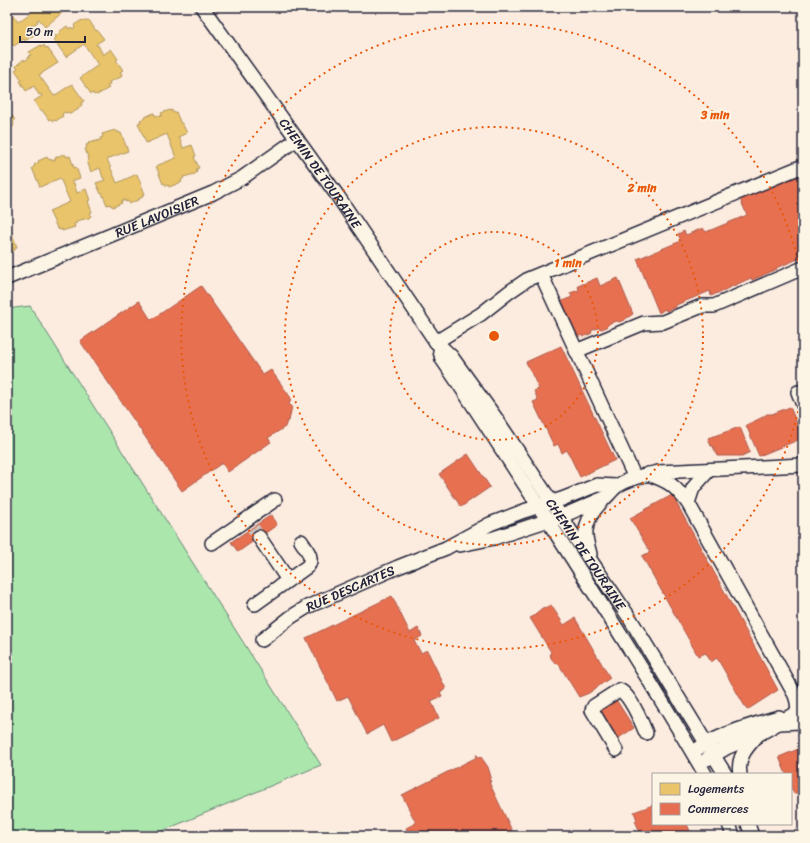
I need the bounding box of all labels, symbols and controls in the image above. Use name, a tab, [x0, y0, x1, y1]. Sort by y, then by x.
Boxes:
scale bar	[20, 18, 85, 44]
text: 50 m	[26, 21, 53, 43]
text: 3 min	[700, 104, 730, 126]
street label: CHEMIN DE TOURAINE	[273, 113, 368, 234]
text: 2 min	[626, 177, 657, 199]
street label: RUE LAVOISIER	[111, 189, 202, 244]
text: 1 min	[554, 252, 582, 274]
centre of rings	[487, 329, 501, 343]
street label: CHEMIN DE TOURAINE	[540, 493, 633, 615]
street label: RUE DESCARTES	[302, 558, 398, 618]
legend	[652, 773, 792, 825]
text: Logements	[688, 778, 745, 800]
text: Commerces	[688, 798, 749, 820]

